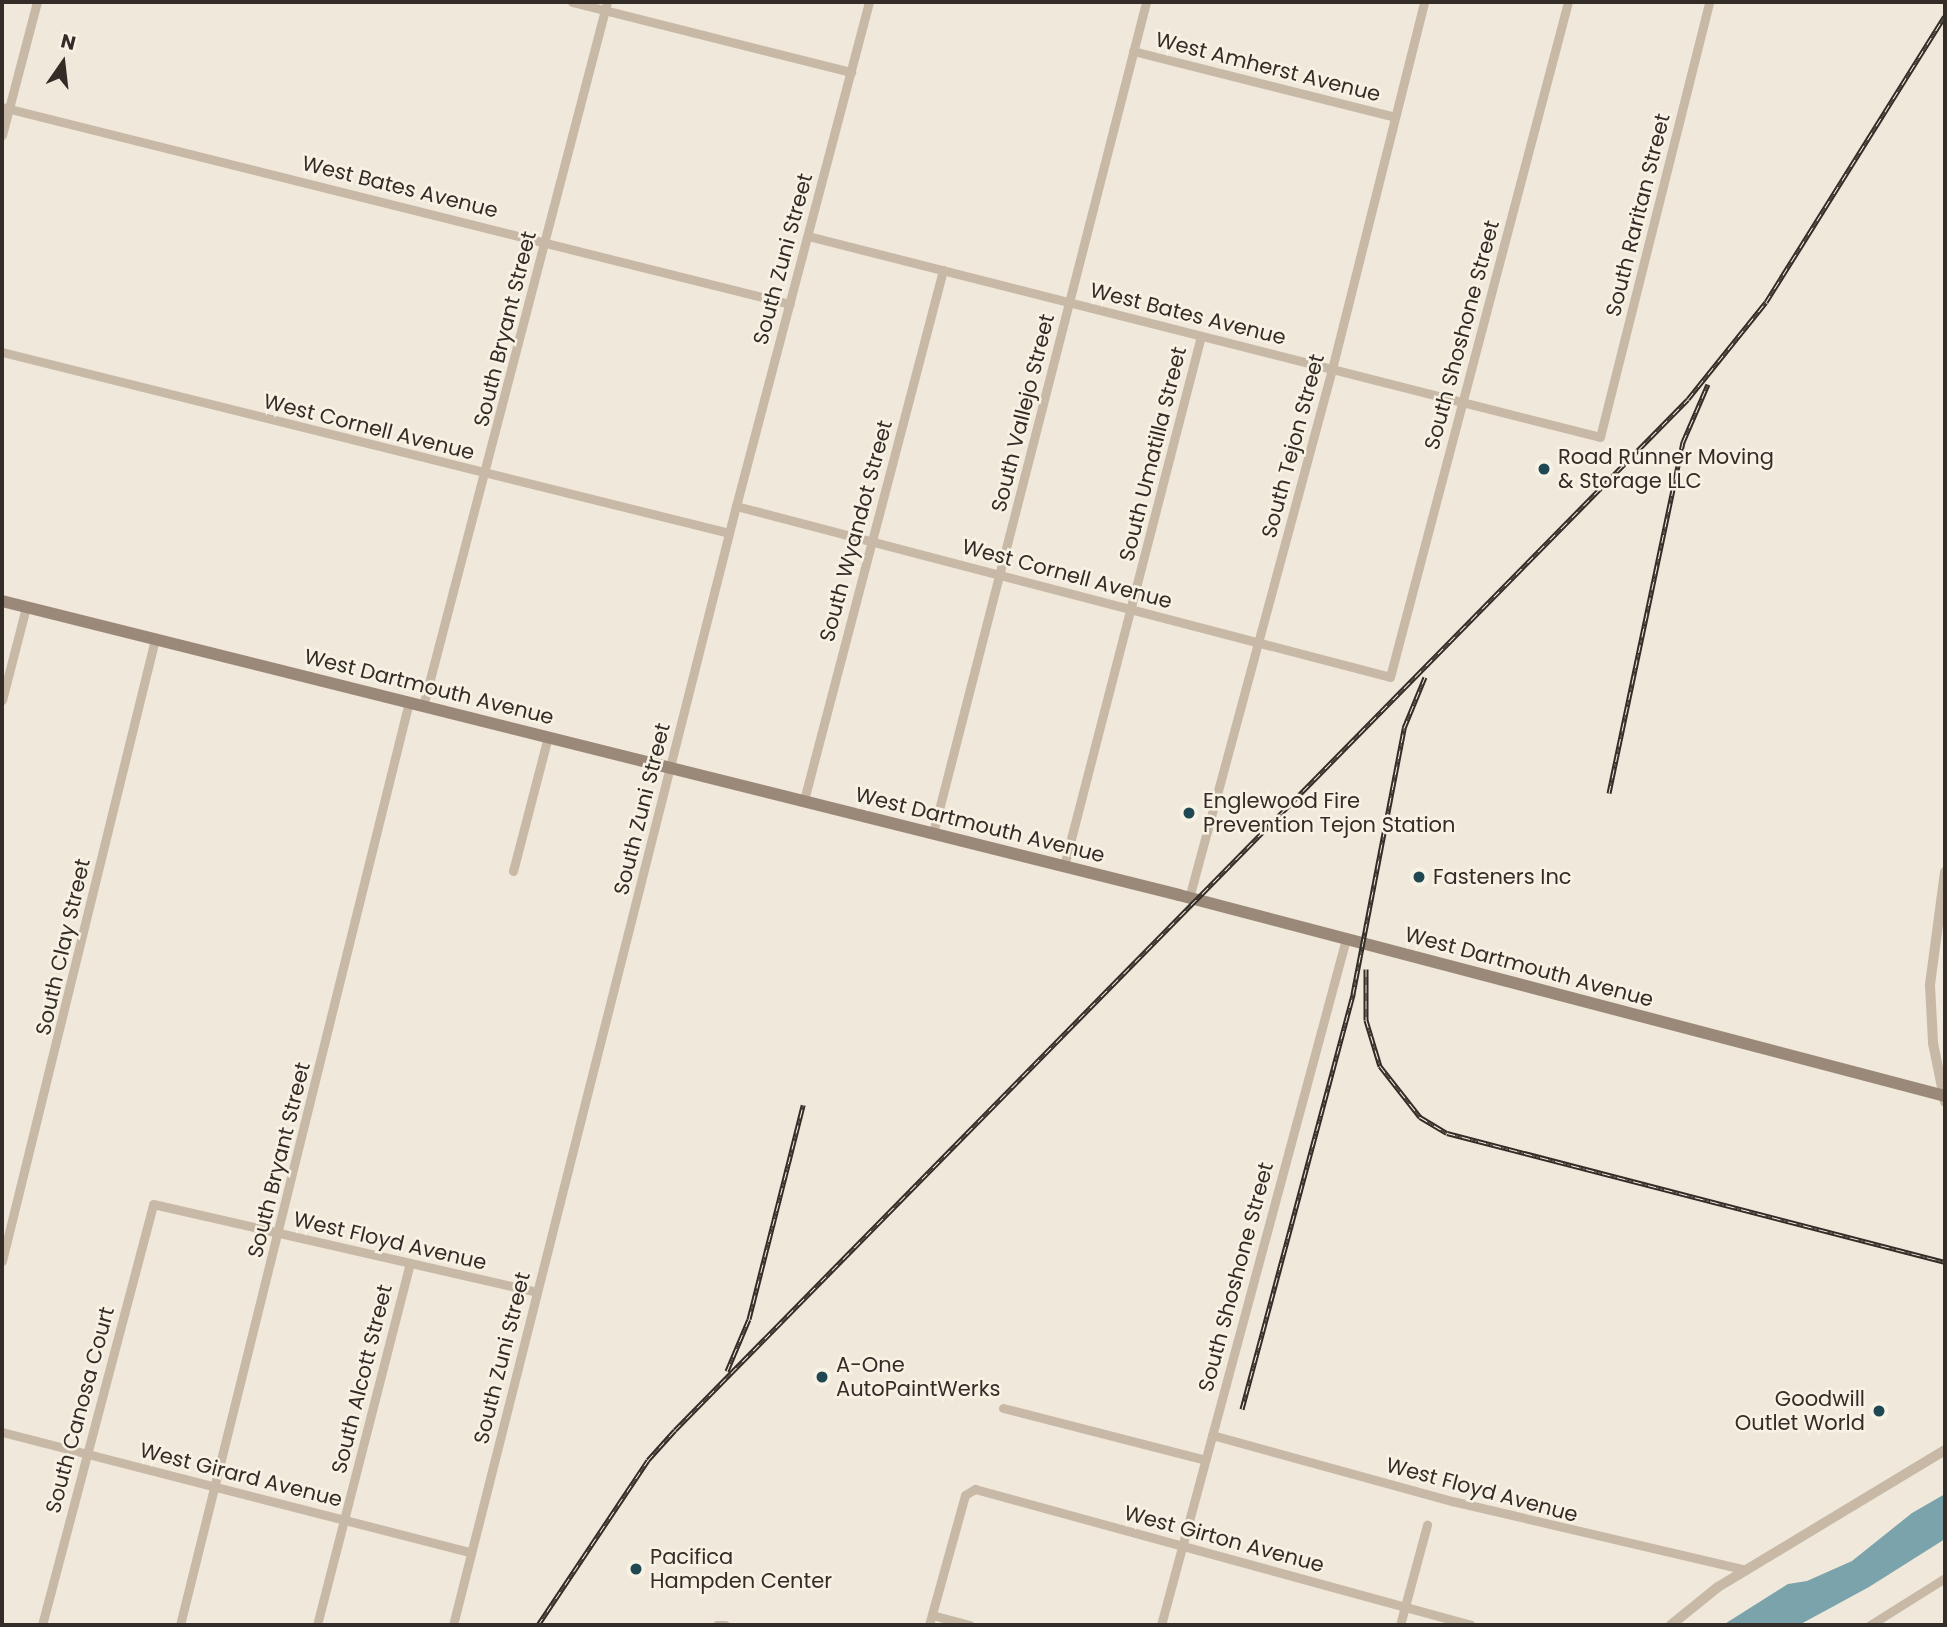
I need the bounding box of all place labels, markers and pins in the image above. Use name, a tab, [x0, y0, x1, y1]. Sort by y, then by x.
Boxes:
place label: Road Runner Moving & Storage LLC	[1558, 444, 1774, 494]
marker: Road Runner Moving & Storage LLC	[1536, 461, 1552, 477]
place label: Englewood Fire Prevention Tejon Station	[1203, 788, 1455, 838]
marker: Englewood Fire Prevention Tejon Station	[1181, 805, 1197, 821]
place label: Fasteners Inc	[1433, 864, 1572, 890]
marker: Fasteners Inc	[1411, 869, 1427, 885]
place label: A-One AutoPaintWerks	[836, 1352, 1000, 1402]
marker: A-One AutoPaintWerks	[814, 1369, 830, 1385]
place label: Goodwill Outlet World	[1735, 1386, 1865, 1436]
marker: Goodwill Outlet World	[1871, 1403, 1887, 1419]
place label: Pacifica Hampden Center	[650, 1544, 832, 1594]
marker: Pacifica Hampden Center	[628, 1561, 644, 1577]

